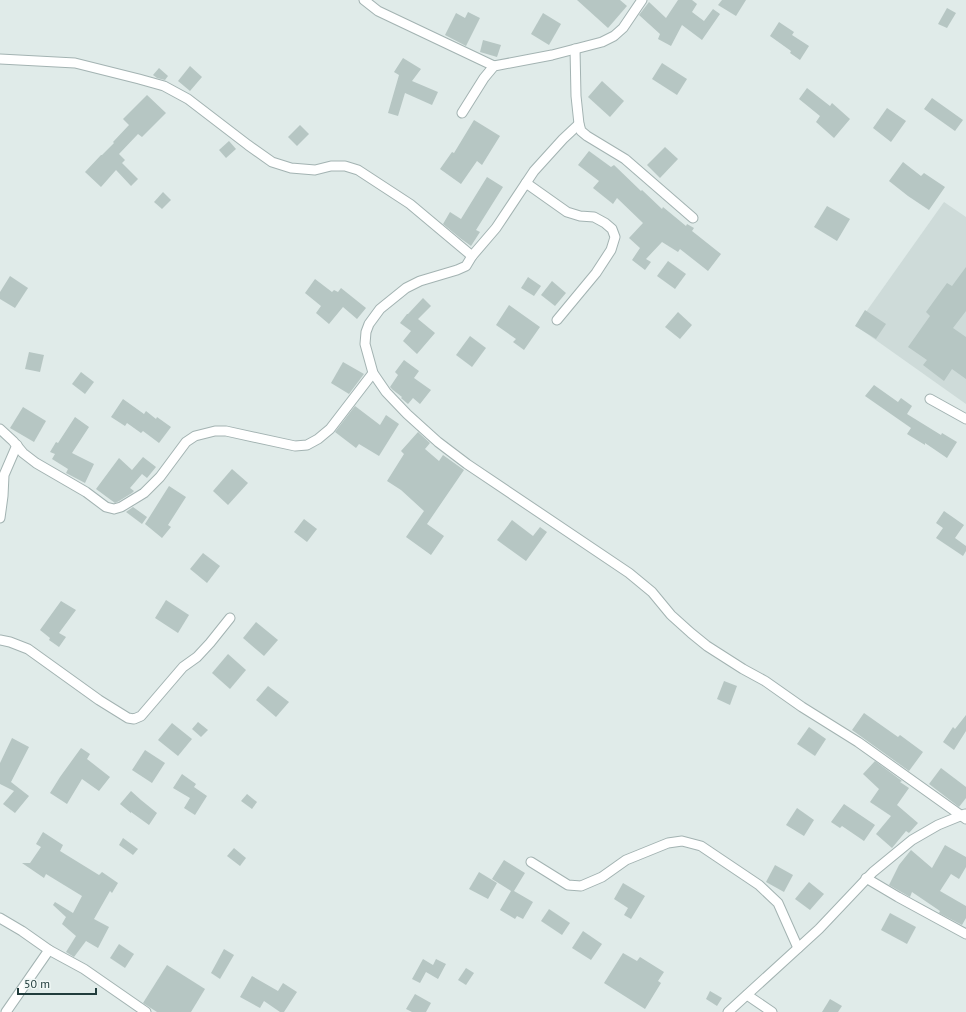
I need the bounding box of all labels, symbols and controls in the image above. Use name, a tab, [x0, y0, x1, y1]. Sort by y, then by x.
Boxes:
scale bar	[18, 970, 96, 996]
text: 50 m	[24, 976, 50, 991]

